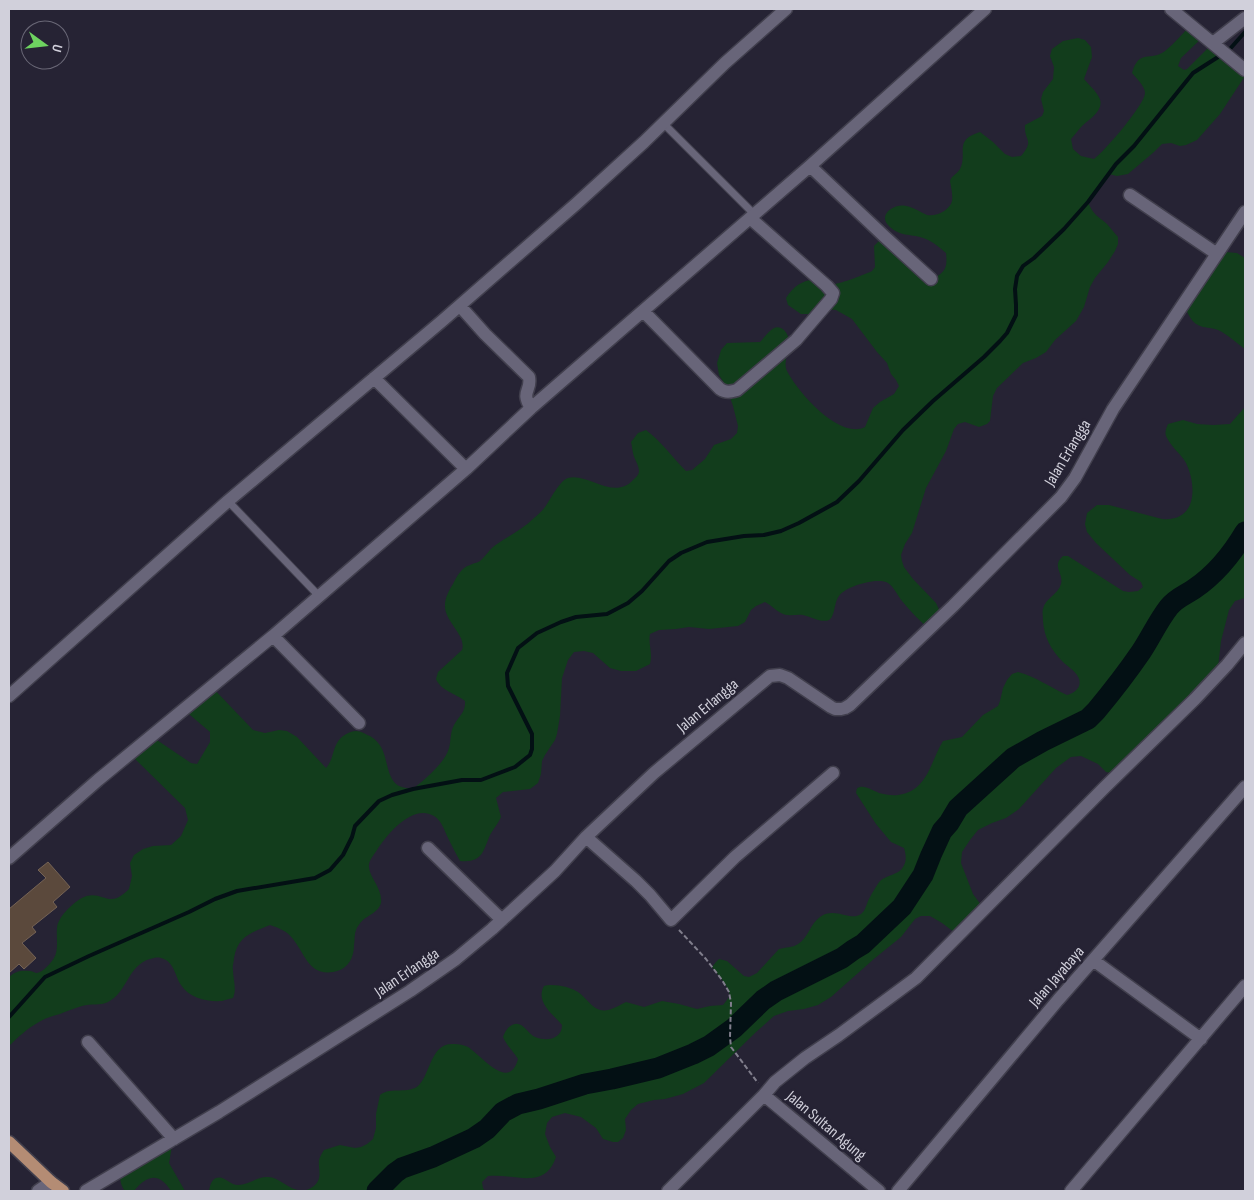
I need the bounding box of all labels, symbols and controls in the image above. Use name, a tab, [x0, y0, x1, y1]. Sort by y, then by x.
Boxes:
north arrow	[20, 20, 70, 70]
text: U	[48, 43, 66, 54]
street label: Jalan Erlangga	[1040, 416, 1095, 490]
street label: Jalan Erlangga	[673, 675, 742, 738]
street label: Jalan Jayabaya	[1025, 943, 1089, 1012]
street label: Jalan Erlangga	[370, 944, 443, 1002]
street label: Jalan Sultan Agung	[782, 1087, 870, 1165]

